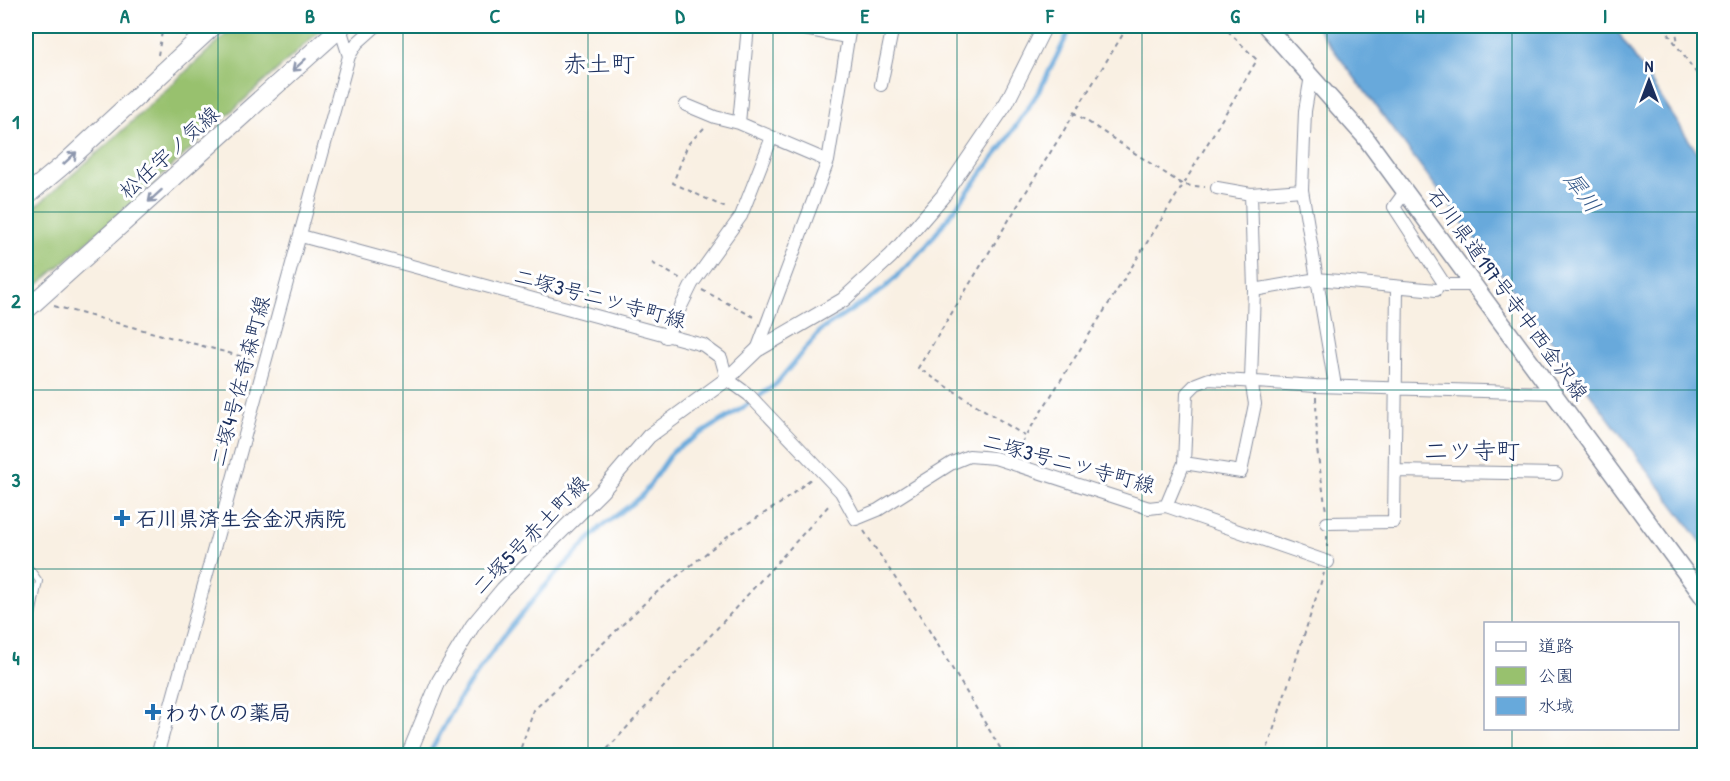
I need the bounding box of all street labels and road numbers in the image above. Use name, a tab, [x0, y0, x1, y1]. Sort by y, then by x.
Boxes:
street label: 松任宇ノ気線	[112, 99, 226, 205]
street label: 石川県道197号寺中西金沢線	[1421, 182, 1595, 406]
street label: 二塚3号二ツ寺町線	[511, 261, 689, 335]
street label: 二塚4号佐奇森町線	[203, 292, 277, 470]
street label: 二塚3号二ツ寺町線	[980, 426, 1158, 500]
street label: 二塚5号赤土町線	[465, 469, 595, 601]

